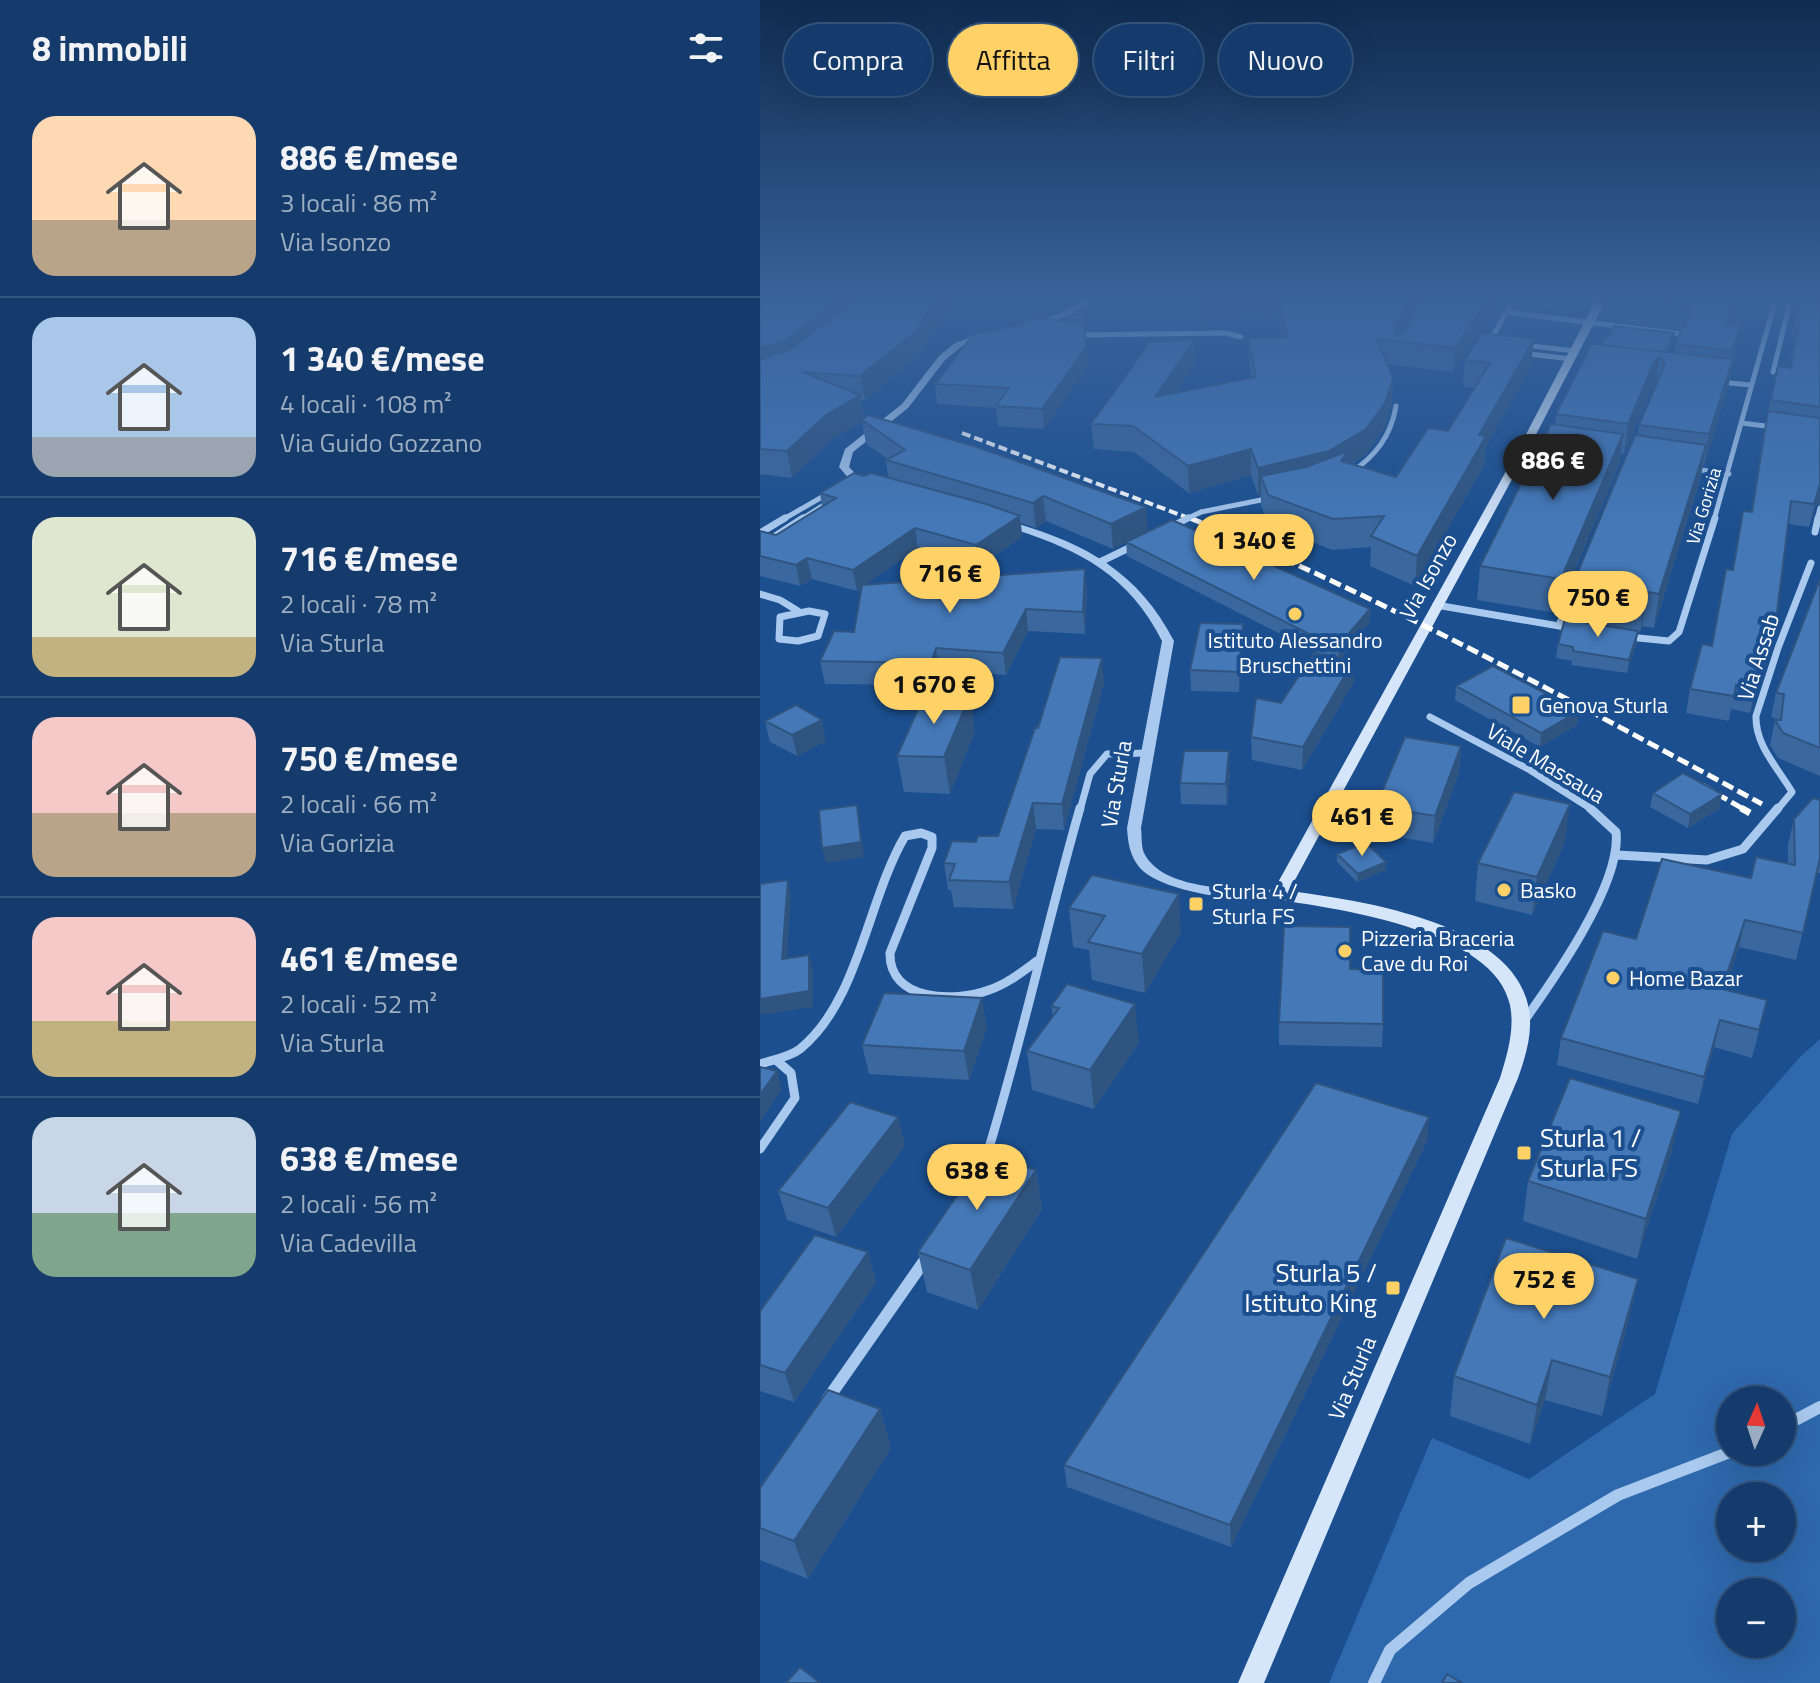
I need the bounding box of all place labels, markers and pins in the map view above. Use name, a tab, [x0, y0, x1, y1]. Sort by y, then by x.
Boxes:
pin: 886 €	[1497, 434, 1609, 502]
pin: 1 340 €	[1180, 514, 1328, 582]
pin: 716 €	[894, 547, 1006, 615]
pin: 750 €	[1542, 571, 1654, 639]
marker: Istituto Alessandro Bruschettini	[1286, 605, 1304, 623]
place label: Istituto Alessandro Bruschettini	[1207, 623, 1383, 682]
pin: 1 670 €	[860, 658, 1008, 726]
place label: Genova Sturla	[1539, 688, 1668, 722]
marker: Genova Sturla	[1510, 694, 1532, 716]
pin: 461 €	[1306, 790, 1418, 858]
place label: Basko	[1520, 873, 1577, 907]
place label: Sturla 4 / Sturla FS	[1212, 874, 1298, 933]
marker: Basko	[1495, 881, 1513, 899]
marker: Sturla 4 / Sturla FS	[1187, 895, 1205, 913]
place label: Pizzeria Braceria Cave du Roi	[1361, 921, 1514, 980]
marker: Pizzeria Braceria Cave du Roi	[1336, 942, 1354, 960]
place label: Home Bazar	[1629, 961, 1743, 995]
marker: Home Bazar	[1604, 969, 1622, 987]
place label: Sturla 1 / Sturla FS	[1540, 1118, 1642, 1187]
pin: 638 €	[921, 1144, 1033, 1212]
marker: Sturla 1 / Sturla FS	[1515, 1144, 1533, 1162]
place label: Sturla 5 / Istituto King	[1244, 1253, 1377, 1322]
pin: 752 €	[1488, 1253, 1600, 1321]
marker: Sturla 5 / Istituto King	[1384, 1279, 1402, 1297]

